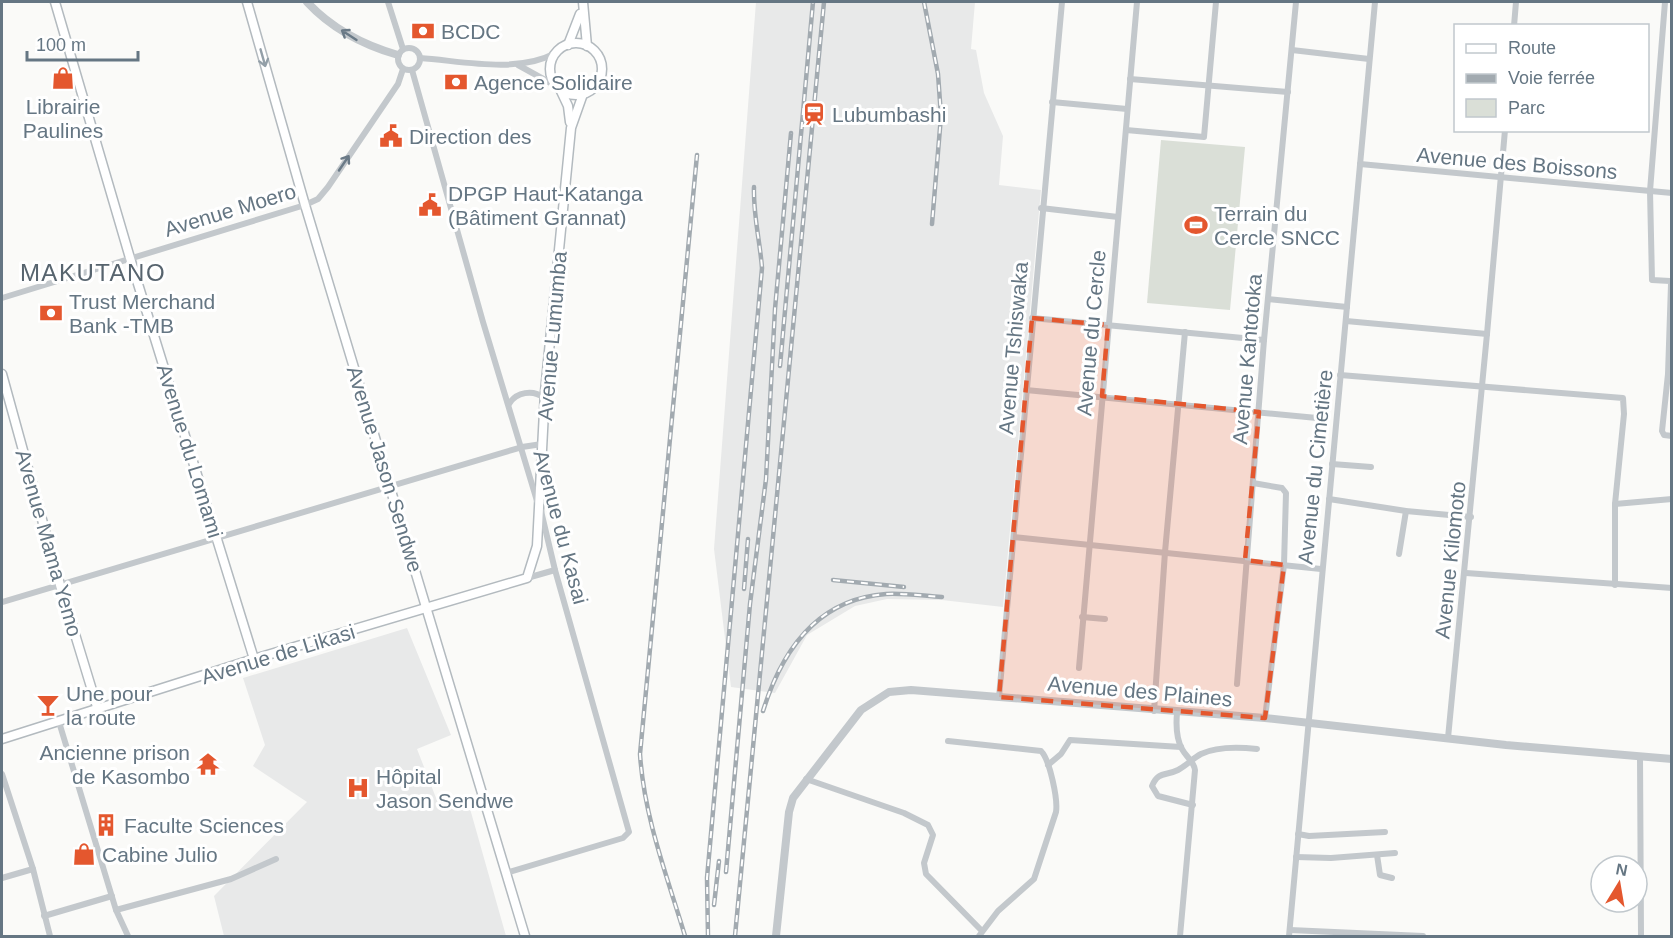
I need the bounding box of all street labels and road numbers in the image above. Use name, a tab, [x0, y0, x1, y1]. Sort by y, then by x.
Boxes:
street label: Avenue des Boissons	[1416, 143, 1618, 183]
street label: Avenue Moero	[162, 179, 298, 241]
street label: Avenue du Cercle	[1072, 249, 1110, 417]
street label: Avenue Lumumba	[533, 250, 571, 422]
street label: Avenue Tshiswaka	[994, 260, 1032, 435]
street label: Avenue Kantotoka	[1228, 272, 1266, 445]
street label: Avenue du Lomami	[153, 361, 227, 541]
street label: Avenue Jason Sendwe	[343, 363, 427, 575]
street label: Avenue du Cimetière	[1293, 368, 1337, 566]
street label: Avenue Mama Yemo	[11, 447, 87, 639]
street label: Avenue du Kasai	[529, 448, 593, 606]
street label: Avenue Kilomoto	[1430, 480, 1470, 640]
street label: Avenue de Likasi	[198, 620, 358, 688]
street label: Avenue des Plaines	[1047, 671, 1233, 711]

